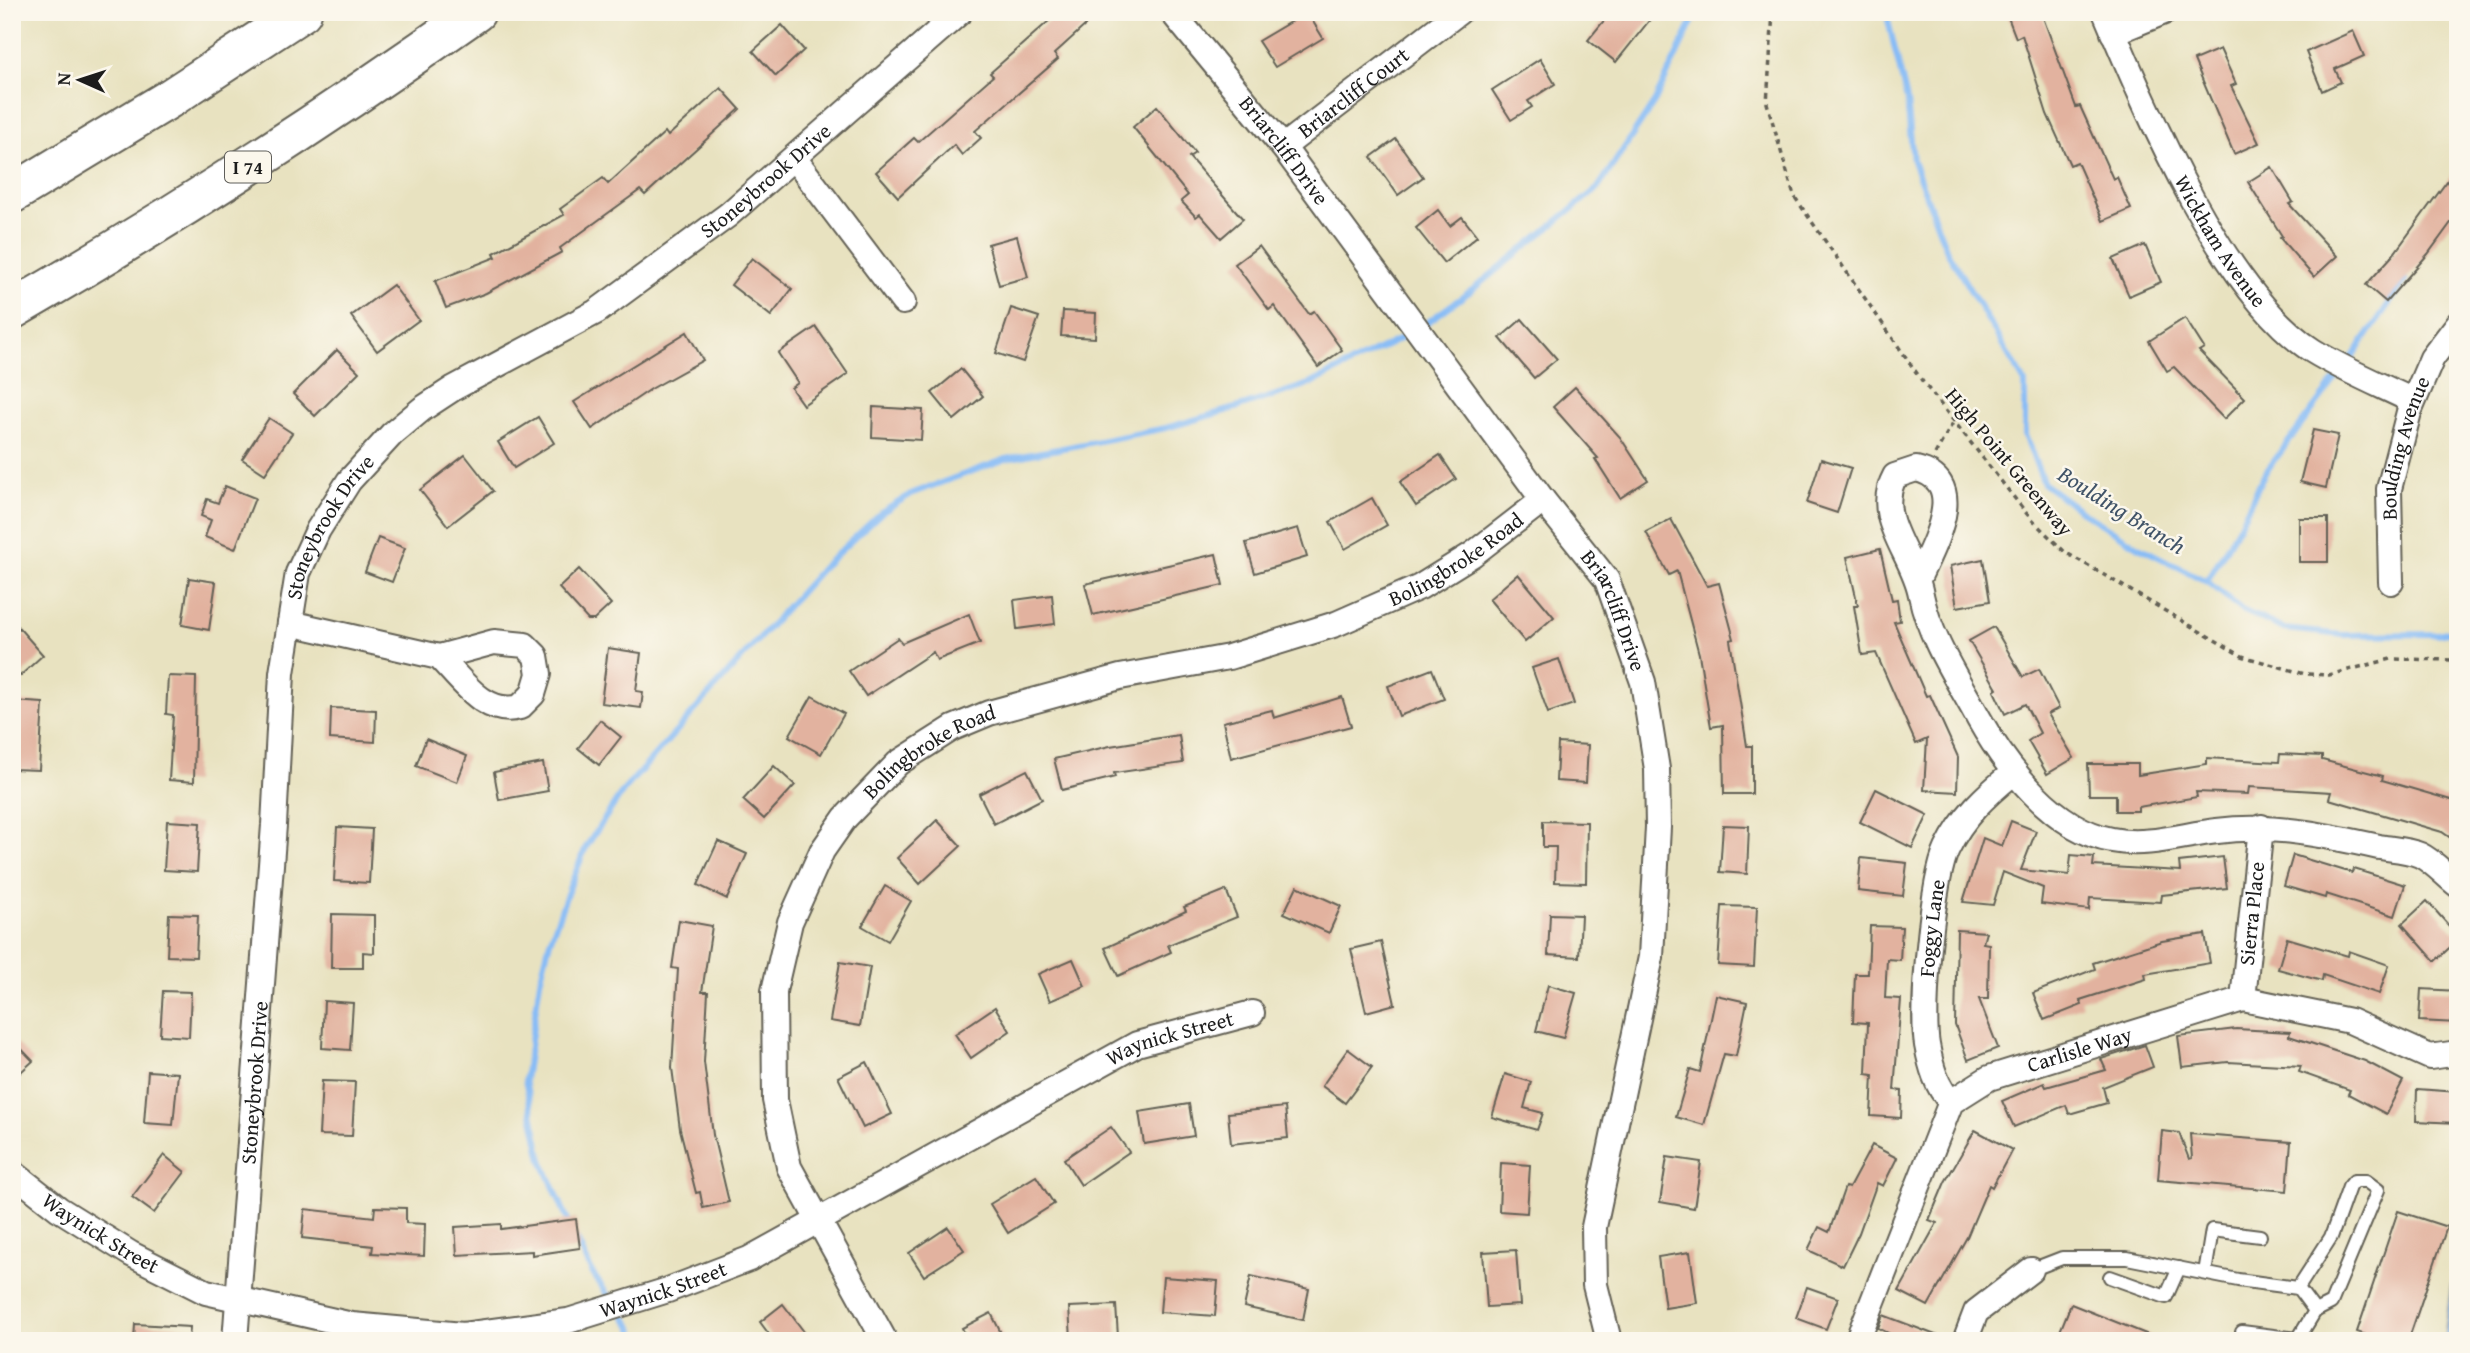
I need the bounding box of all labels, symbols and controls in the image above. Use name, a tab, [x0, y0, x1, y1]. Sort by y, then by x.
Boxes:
street label: Briarcliff Court	[1291, 39, 1416, 145]
north arrow	[46, 46, 116, 116]
text: N	[49, 72, 77, 86]
street label: Briarcliff Drive	[1232, 89, 1337, 211]
street label: Stoneybrook Drive	[693, 116, 838, 245]
road number: I 74	[225, 152, 271, 182]
street label: Wickham Avenue	[2167, 169, 2274, 314]
street label: Boulding Avenue	[2373, 371, 2438, 521]
street label: High Point Greenway	[1938, 381, 2081, 543]
street label: Stoneybrook Drive	[278, 447, 381, 602]
water label: Boulding Branch	[2051, 457, 2193, 562]
street label: Bolingbroke Road	[1384, 504, 1530, 614]
street label: Briarcliff Drive	[1573, 543, 1654, 675]
street label: Bolingbroke Road	[855, 696, 999, 806]
street label: Sierra Place	[2231, 860, 2272, 967]
street label: Foggy Lane	[1911, 876, 1953, 978]
street label: Stoneybrook Drive	[232, 1000, 276, 1165]
street label: Waynick Street	[1100, 1003, 1237, 1073]
street label: Carlisle Way	[2023, 1018, 2136, 1080]
street label: Waynick Street	[35, 1185, 165, 1281]
street label: Waynick Street	[596, 1253, 732, 1325]

